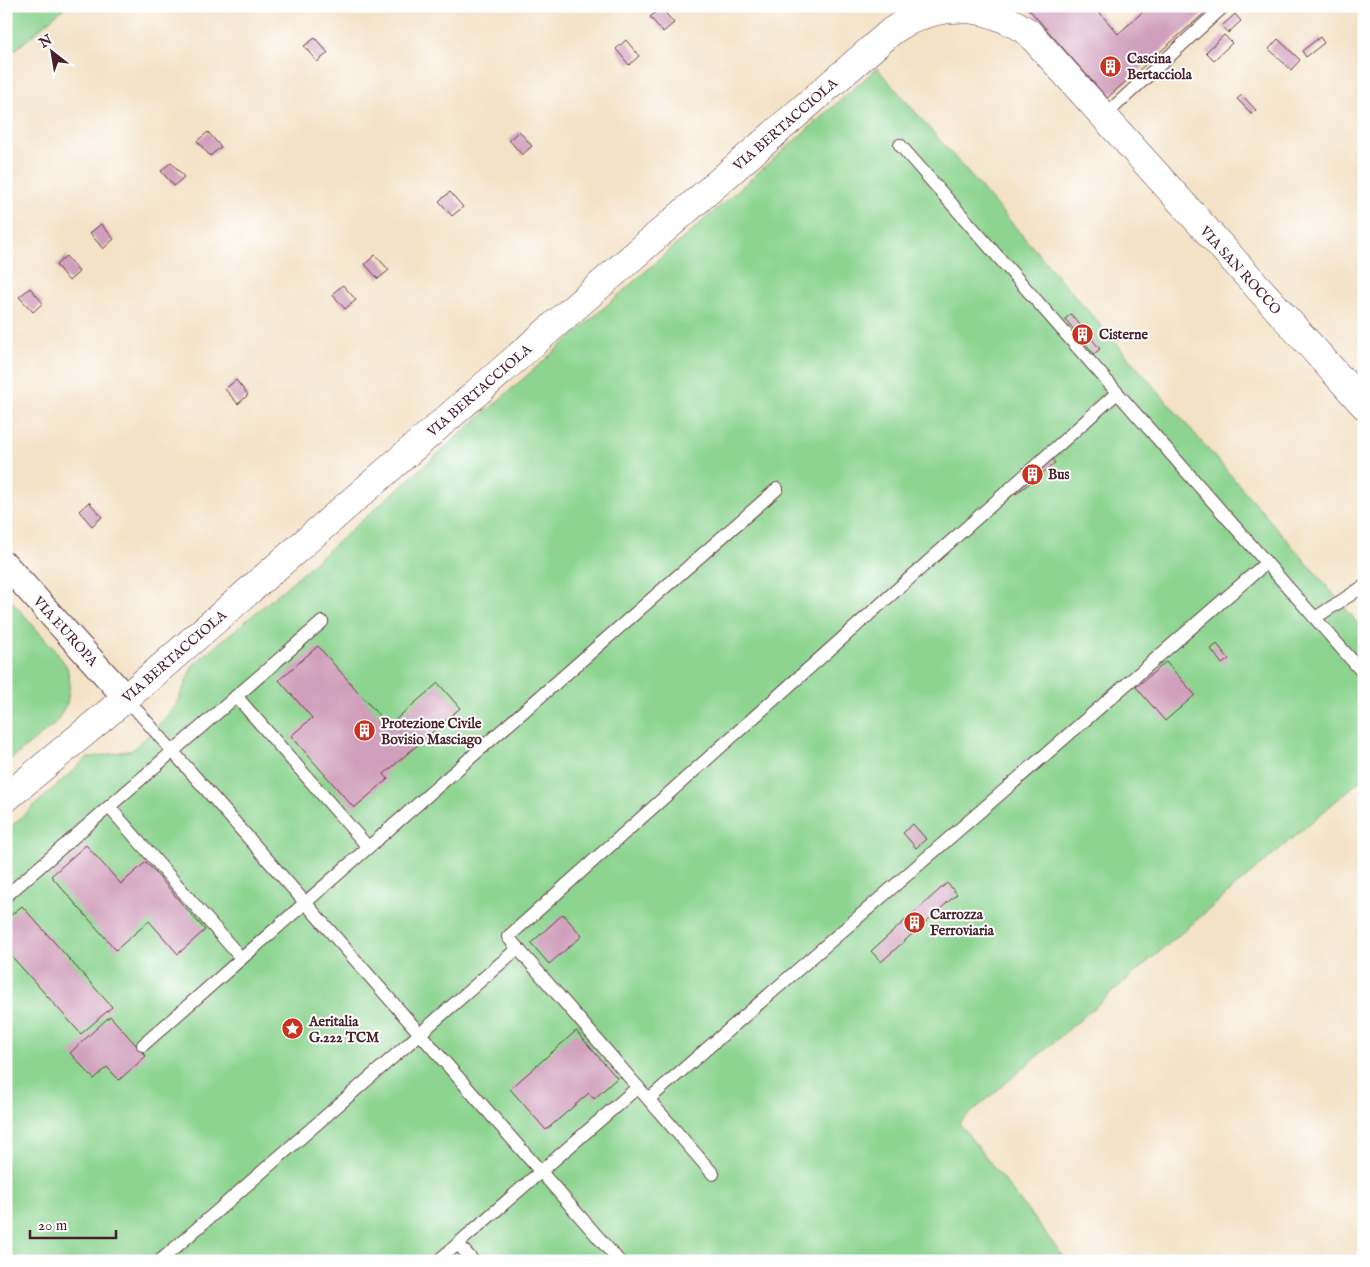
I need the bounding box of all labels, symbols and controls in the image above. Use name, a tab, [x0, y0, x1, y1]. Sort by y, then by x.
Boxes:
north arrow	[28, 28, 78, 78]
text: N	[35, 31, 56, 53]
place label: Cascina Bertacciola	[1127, 50, 1193, 84]
building icon: Cascina Bertacciola	[1099, 54, 1123, 78]
street label: VIA BERTACCIOLA	[729, 74, 842, 176]
street label: VIA SAN ROCCO	[1195, 222, 1285, 319]
building icon: Cisterne	[1071, 322, 1095, 346]
place label: Cisterne	[1099, 326, 1148, 344]
street label: VIA BERTACCIOLA	[423, 340, 536, 442]
building icon: Bus	[1020, 462, 1044, 486]
place label: Bus	[1048, 466, 1070, 484]
street label: VIA EUROPA	[28, 592, 102, 671]
street label: VIA BERTACCIOLA	[118, 606, 231, 708]
place label: Protezione Civile Bovisio Masciago	[381, 715, 482, 749]
building icon: Protezione Civile Bovisio Masciago	[353, 719, 377, 743]
place label: Carrozza Ferroviaria	[930, 906, 995, 940]
building icon: Carrozza Ferroviaria	[902, 910, 926, 934]
place label: Aeritalia G.222 TCM	[308, 1013, 380, 1047]
place icon: Aeritalia G.222 TCM	[281, 1017, 305, 1041]
scale bar	[30, 1207, 116, 1239]
text: 20 m	[38, 1216, 68, 1235]

